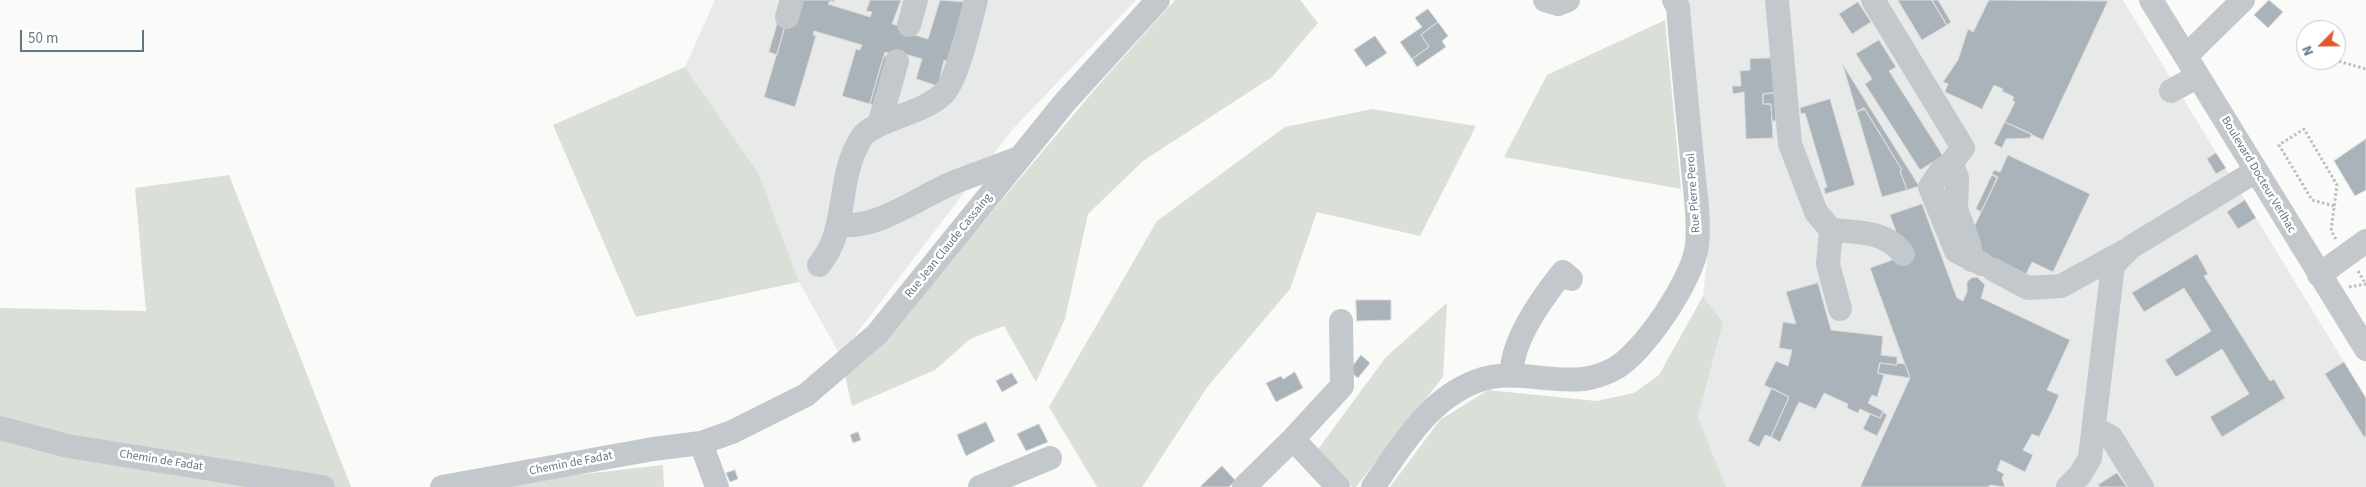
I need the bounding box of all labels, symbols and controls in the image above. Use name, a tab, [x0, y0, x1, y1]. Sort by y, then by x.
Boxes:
scale bar	[22, 20, 146, 52]
north arrow	[2296, 20, 2346, 70]
text: 50 m	[28, 28, 58, 49]
text: N	[2297, 42, 2319, 59]
street label: Boulevard Docteur Verlhac	[2218, 114, 2298, 236]
street label: Rue Pierre Perol	[1684, 153, 1704, 233]
street label: Rue Jean Claude Cassaing	[902, 191, 996, 301]
street label: Chemin de Fadat	[118, 447, 204, 475]
street label: Chemin de Fadat	[528, 449, 614, 479]

